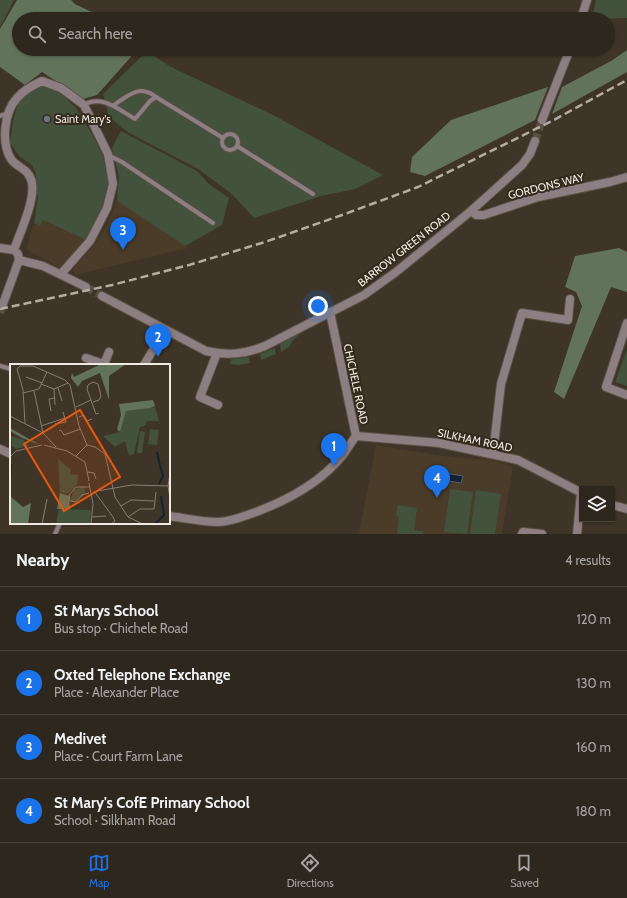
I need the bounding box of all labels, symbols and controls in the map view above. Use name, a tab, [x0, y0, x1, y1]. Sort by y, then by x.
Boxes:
search box	[12, 12, 615, 56]
icon: search	[26, 23, 48, 45]
text: Search here	[58, 25, 133, 43]
place label: Saint Mary's	[55, 112, 111, 126]
marker: Saint Mary's	[42, 114, 52, 124]
street label: GORDONS WAY	[507, 170, 586, 202]
street label: BARROW GREEN ROAD	[355, 208, 453, 290]
pin: 3	[110, 217, 136, 250]
your location	[308, 296, 328, 316]
pin: 2	[145, 324, 171, 357]
street label: CHICHELE ROAD	[341, 343, 371, 425]
inset map	[10, 364, 170, 524]
street label: SILKHAM ROAD	[436, 425, 514, 455]
pin: 1	[321, 433, 347, 466]
pin: 4	[424, 465, 450, 498]
map controls	[579, 486, 615, 522]
button: layers	[579, 486, 615, 522]
text: Nearby	[16, 550, 69, 570]
text: 4 results	[565, 552, 611, 568]
text: St Marys School	[54, 602, 158, 620]
text: 1	[27, 611, 31, 627]
text: 120 m	[577, 611, 611, 627]
text: Bus stop · Chichele Road	[54, 620, 188, 636]
text: Oxted Telephone Exchange	[54, 666, 230, 684]
text: 2	[26, 675, 32, 691]
text: 130 m	[576, 675, 611, 691]
text: Place · Alexander Place	[54, 684, 179, 700]
text: Medivet	[54, 730, 106, 748]
text: 3	[25, 739, 33, 755]
text: 160 m	[576, 739, 611, 755]
text: Place · Court Farm Lane	[54, 748, 183, 764]
text: St Mary's CofE Primary School	[54, 794, 250, 812]
text: 4	[25, 803, 33, 819]
text: 180 m	[575, 803, 611, 819]
text: School · Silkham Road	[54, 812, 176, 828]
tab: Map	[88, 852, 110, 890]
tab: Directions	[287, 852, 334, 890]
tab: Saved	[510, 852, 539, 890]

